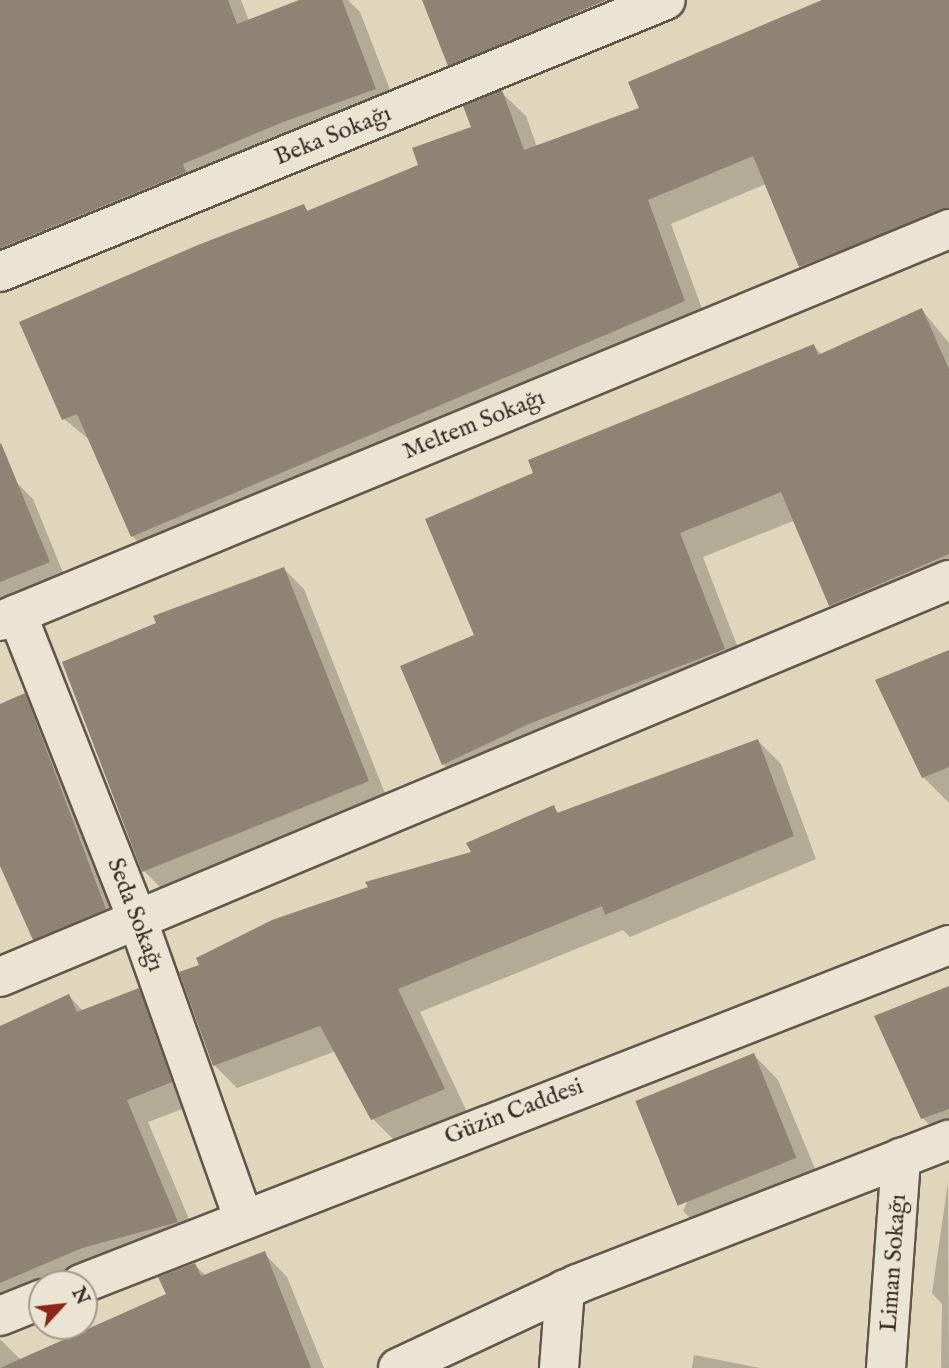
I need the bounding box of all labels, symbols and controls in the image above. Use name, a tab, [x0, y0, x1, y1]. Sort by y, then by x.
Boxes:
street label: Beka Sokağı	[271, 100, 395, 172]
street label: Meltem Sokağı	[399, 383, 549, 467]
street label: Seda Sokağı	[100, 854, 170, 976]
street label: Güzin Caddesi	[441, 1072, 587, 1152]
street label: Liman Sokağı	[875, 1193, 913, 1333]
north arrow	[28, 1270, 98, 1340]
text: N	[65, 1284, 94, 1309]

